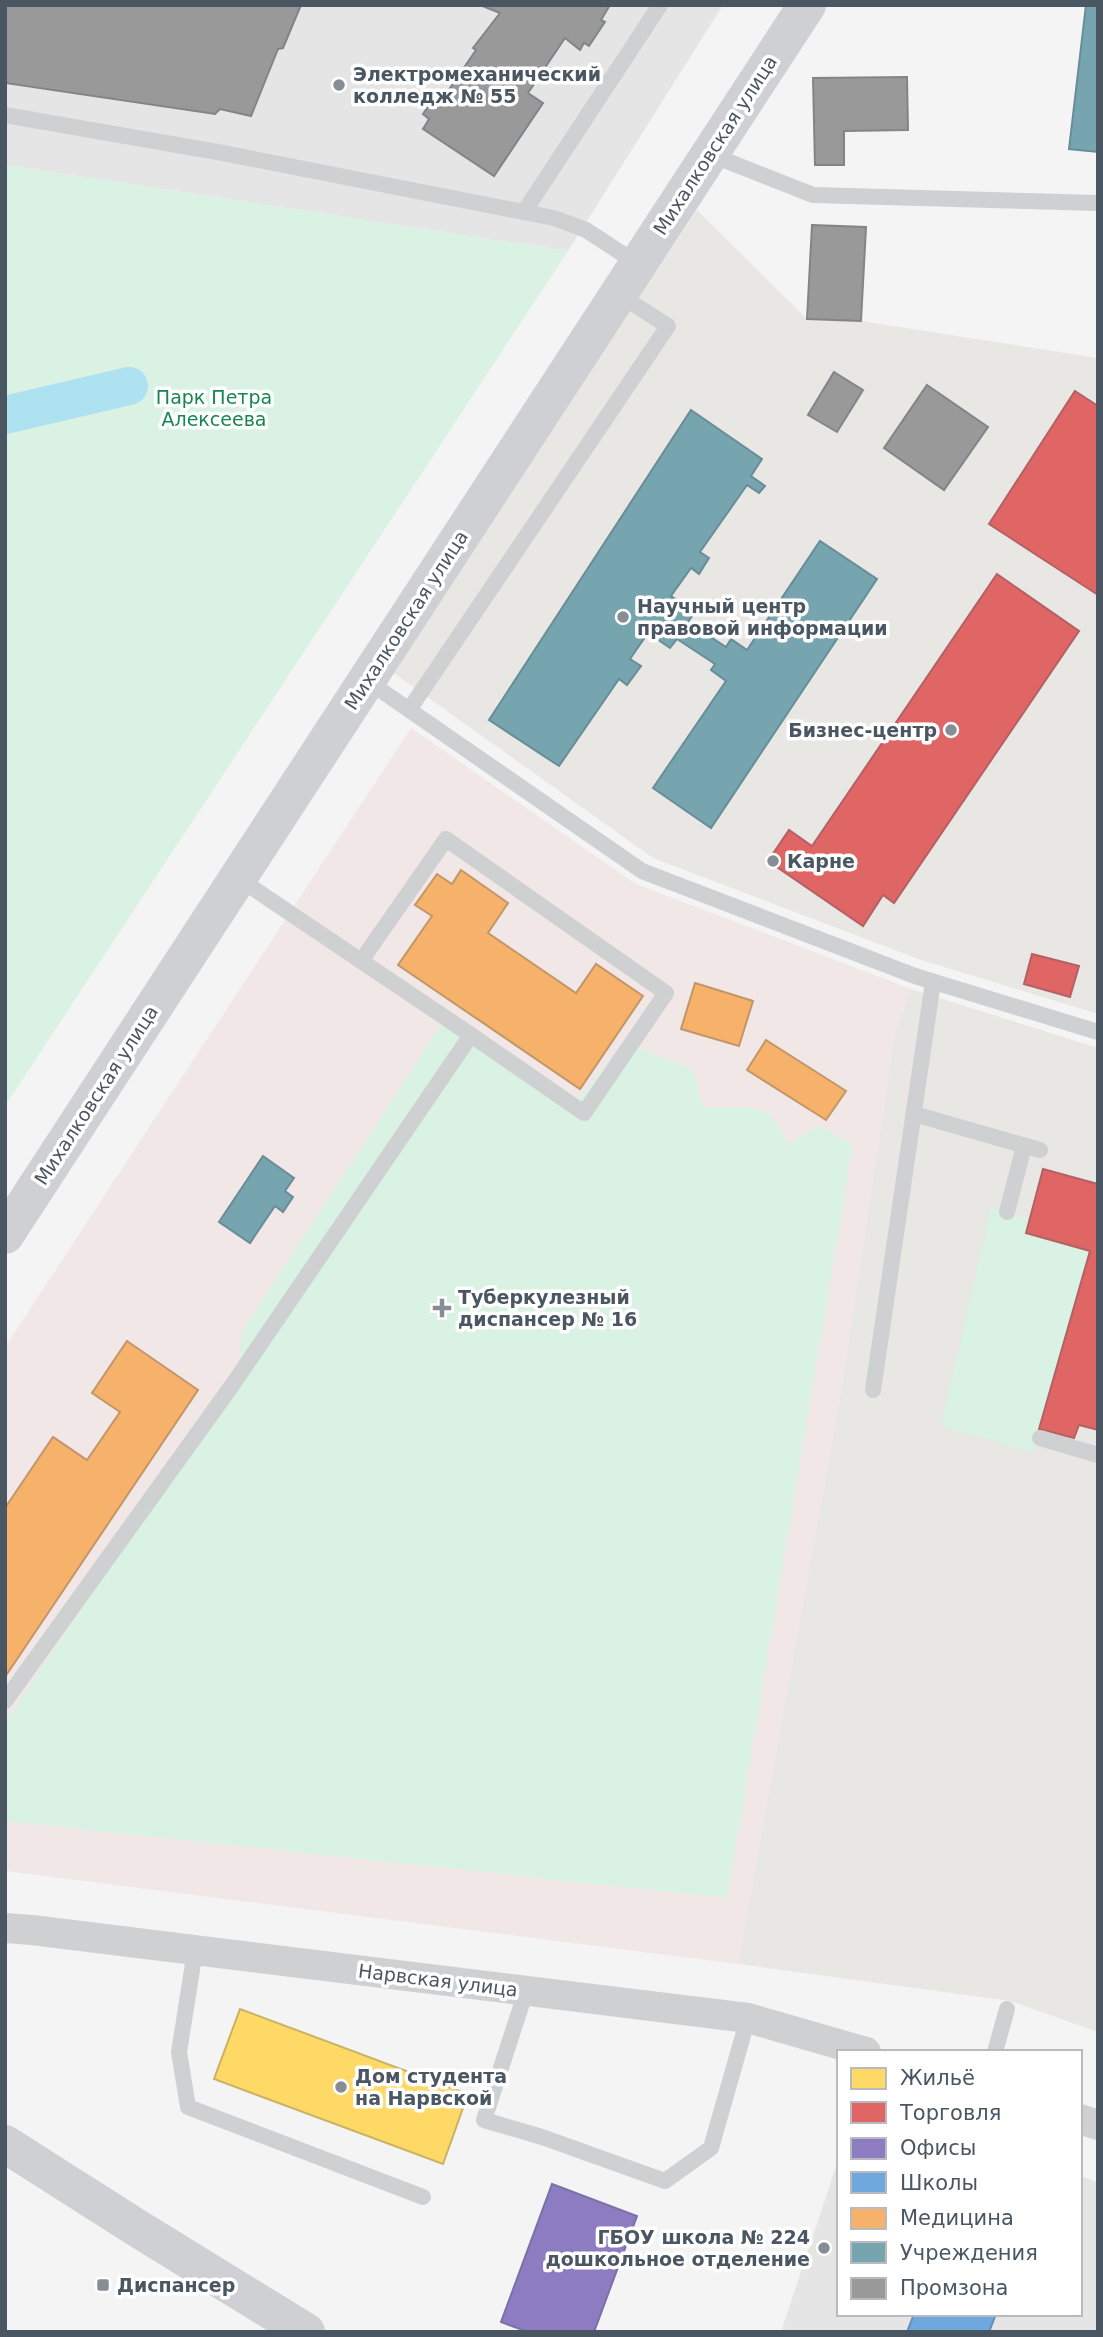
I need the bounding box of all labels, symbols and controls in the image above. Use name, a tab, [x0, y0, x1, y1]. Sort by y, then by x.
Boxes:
street label: Михалковская улица	[649, 51, 781, 239]
place label: Электромеханический колледж № 55	[353, 63, 601, 107]
marker: Электромеханический колледж № 55	[331, 77, 347, 93]
park label: Парк Петра Алексеева	[156, 386, 272, 430]
street label: Михалковская улица	[340, 526, 472, 714]
place label: Научный центр правовой информации	[637, 595, 888, 639]
marker: Научный центр правовой информации	[615, 609, 631, 625]
place label: Бизнес-центр	[788, 719, 937, 741]
marker: Бизнес-центр	[943, 722, 959, 738]
place label: Карне	[787, 850, 855, 872]
marker: Карне	[765, 853, 781, 869]
street label: Михалковская улица	[30, 1001, 162, 1189]
place label: Туберкулезный диспансер № 16	[458, 1286, 637, 1330]
marker: Туберкулезный диспансер № 16	[432, 1298, 452, 1318]
street label: Нарвская улица	[357, 1959, 519, 2001]
legend	[837, 2050, 1082, 2316]
place label: Дом студента на Нарвской	[355, 2065, 507, 2109]
text: Жильё	[900, 2066, 975, 2090]
marker: Дом студента на Нарвской	[333, 2079, 349, 2095]
text: Торговля	[899, 2101, 1001, 2125]
text: Офисы	[900, 2136, 976, 2160]
text: Школы	[900, 2171, 978, 2195]
text: Медицина	[900, 2206, 1014, 2230]
place label: ГБОУ школа № 224 дошкольное отделение	[545, 2226, 810, 2270]
marker: ГБОУ школа № 224 дошкольное отделение	[816, 2240, 832, 2256]
text: Учреждения	[900, 2241, 1038, 2265]
place label: Диспансер	[117, 2274, 235, 2296]
text: Промзона	[900, 2276, 1008, 2300]
marker: Диспансер	[95, 2277, 111, 2293]

